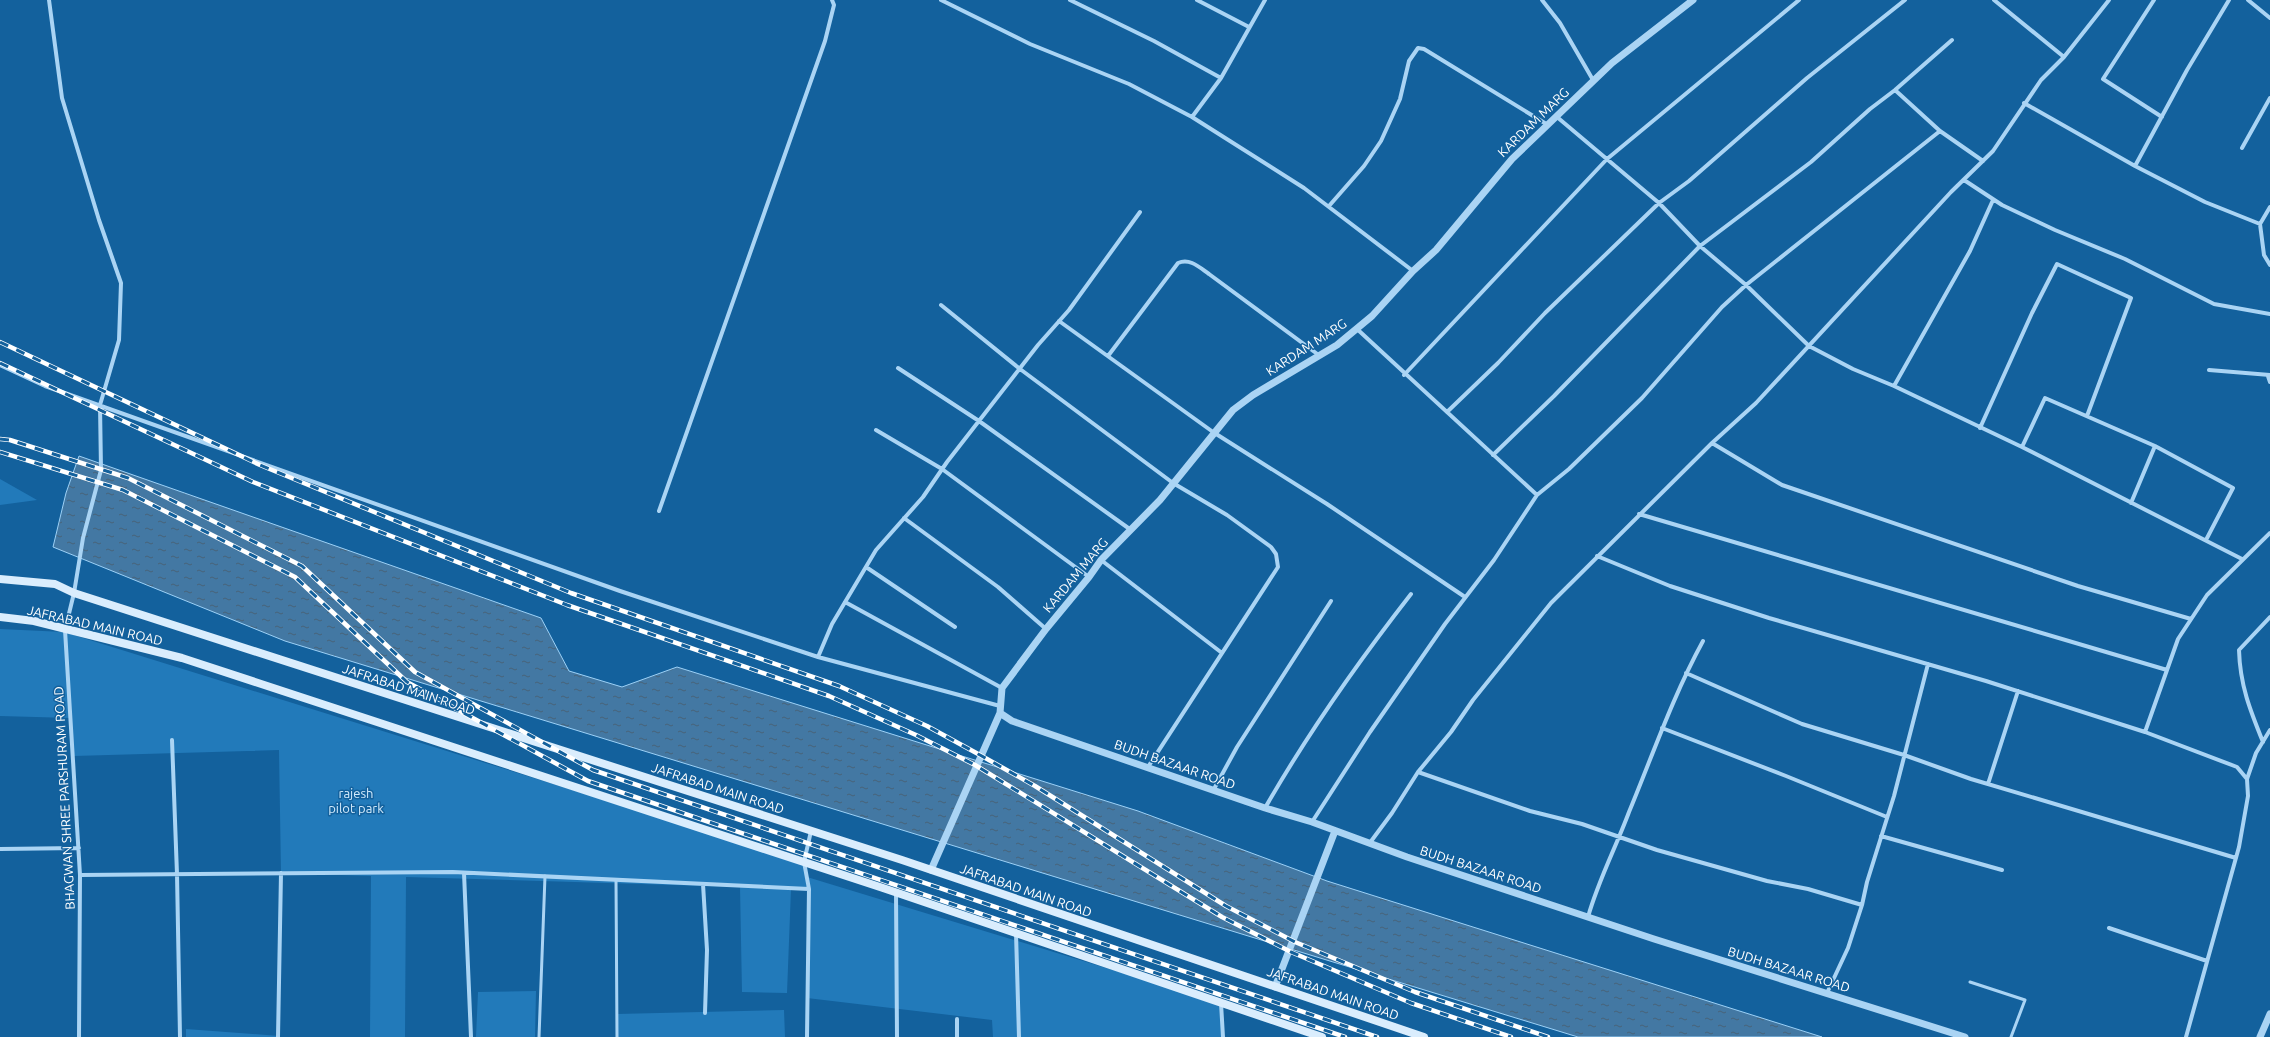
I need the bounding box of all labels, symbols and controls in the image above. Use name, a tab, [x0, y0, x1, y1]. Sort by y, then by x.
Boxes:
street label: KARDAM MARG	[1495, 85, 1571, 159]
street label: KARDAM MARG	[1263, 316, 1349, 378]
street label: KARDAM MARG	[1040, 535, 1110, 615]
street label: JAFRABAD MAIN ROAD	[26, 603, 164, 647]
street label: JAFRABAD MAIN ROAD	[341, 661, 477, 717]
street label: BHAGWAN SHREE PARSHURAM ROAD	[51, 686, 77, 910]
street label: BUDH BAZAAR ROAD	[1113, 737, 1237, 791]
street label: JAFRABAD MAIN ROAD	[650, 760, 786, 816]
park label: rajesh pilot park	[328, 786, 384, 815]
street label: BUDH BAZAAR ROAD	[1418, 843, 1544, 895]
street label: JAFRABAD MAIN ROAD	[958, 861, 1094, 919]
street label: BUDH BAZAAR ROAD	[1726, 944, 1852, 994]
street label: JAFRABAD MAIN ROAD	[1265, 964, 1401, 1022]

